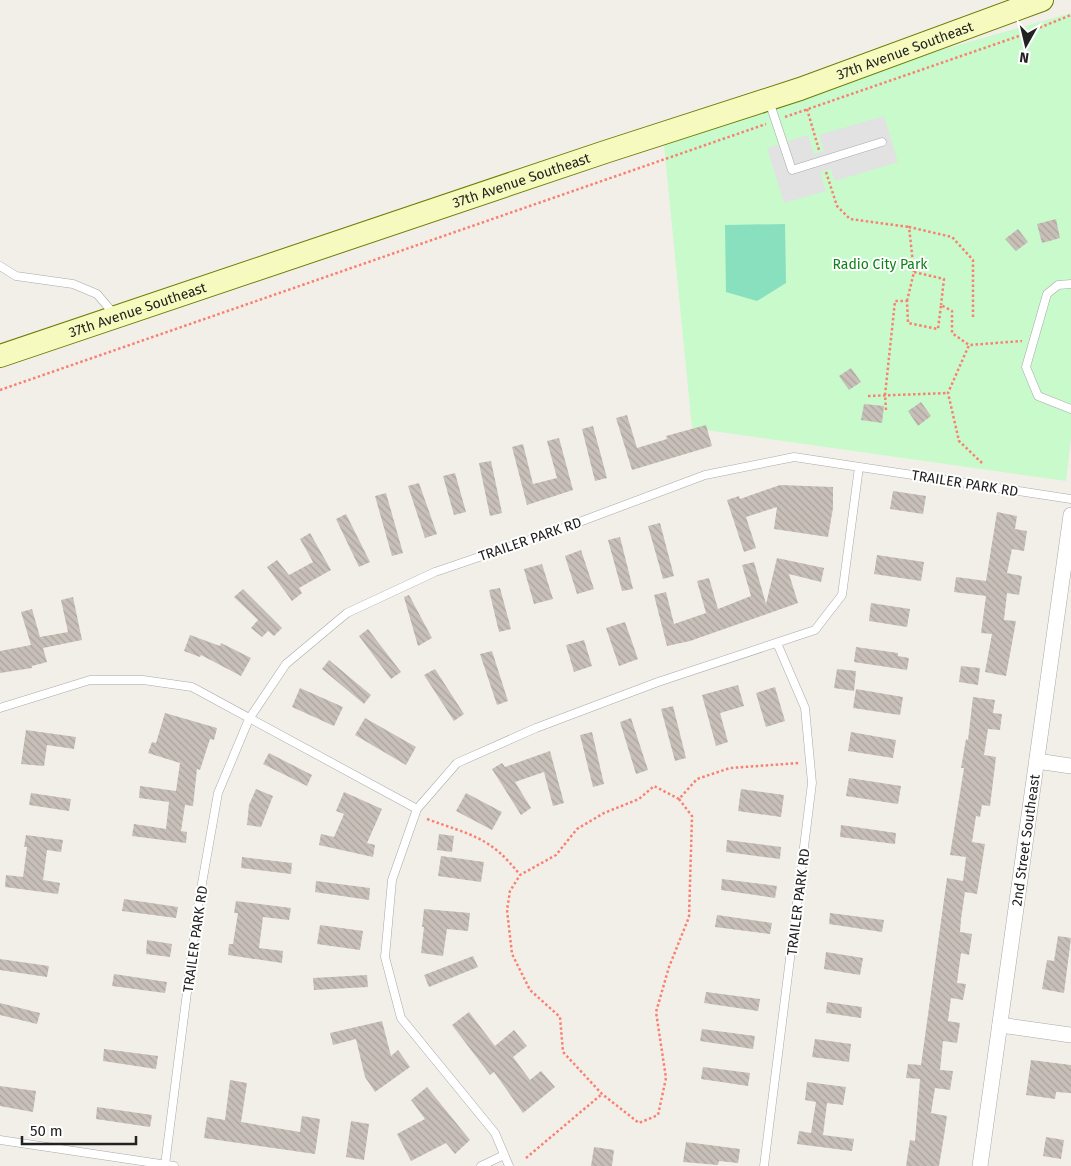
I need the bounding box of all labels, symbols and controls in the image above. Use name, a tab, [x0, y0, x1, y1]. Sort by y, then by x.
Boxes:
street label: 37th Avenue Southeast	[834, 18, 976, 84]
north arrow	[1001, 20, 1051, 70]
text: N	[1018, 48, 1030, 66]
street label: 37th Avenue Southeast	[450, 149, 593, 212]
park label: Radio City Park	[832, 256, 928, 273]
street label: 37th Avenue Southeast	[66, 279, 210, 341]
street label: TRAILER PARK RD	[910, 467, 1019, 500]
street label: TRAILER PARK RD	[476, 514, 584, 565]
street label: 2nd Street Southeast	[1008, 772, 1044, 907]
street label: TRAILER PARK RD	[783, 848, 813, 957]
street label: TRAILER PARK RD	[180, 885, 211, 994]
scale bar	[22, 1114, 136, 1146]
text: 50 m	[30, 1122, 63, 1140]

